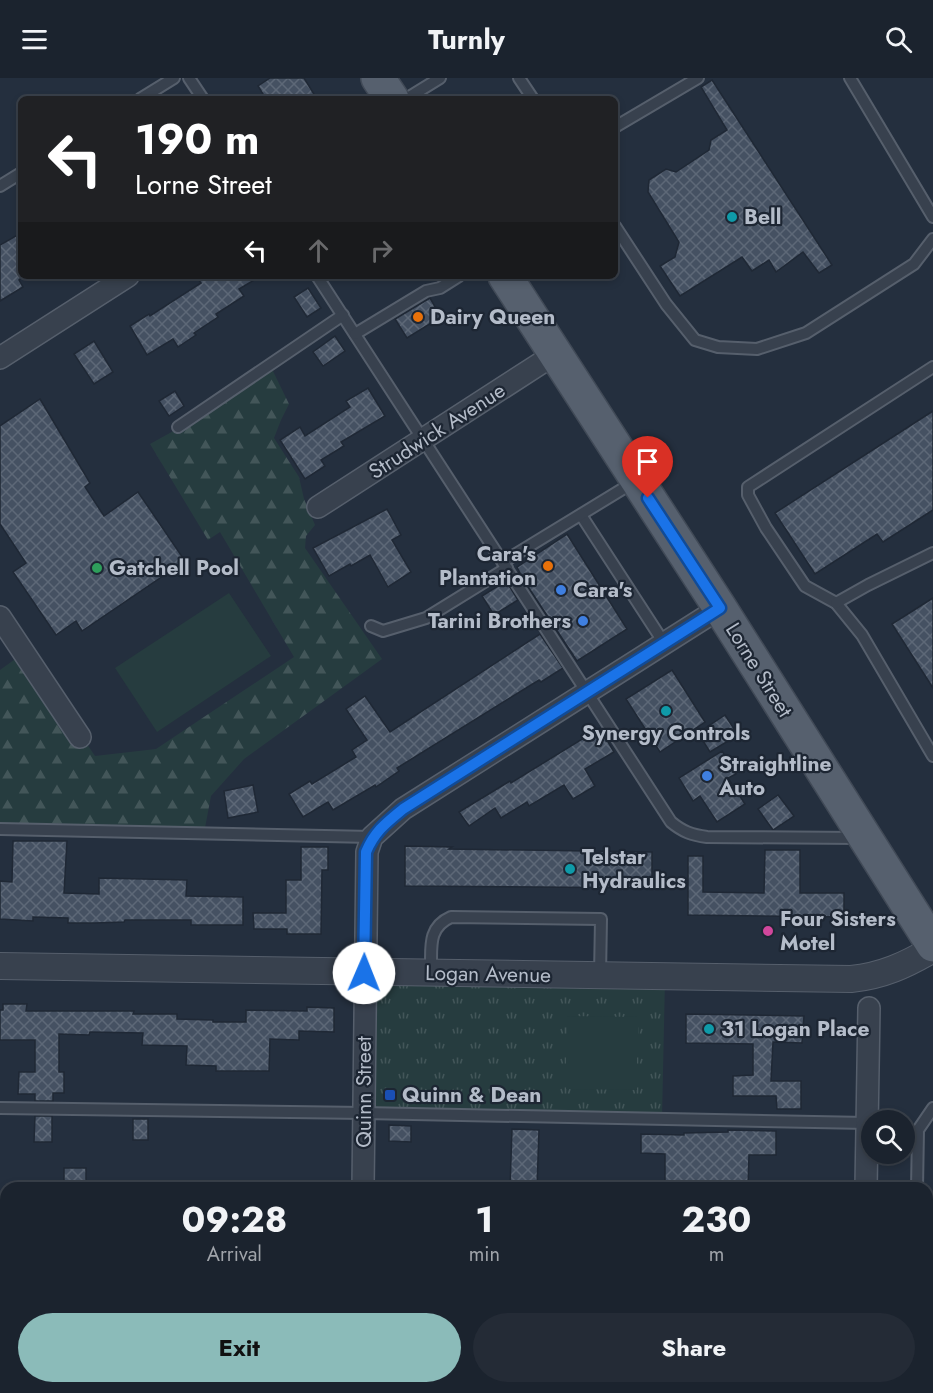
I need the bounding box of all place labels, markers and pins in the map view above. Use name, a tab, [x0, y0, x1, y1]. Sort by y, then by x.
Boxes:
place label: Bell	[744, 202, 781, 232]
marker: Bell	[725, 210, 739, 224]
place label: Dairy Queen	[430, 302, 555, 332]
marker: Dairy Queen	[411, 310, 425, 324]
pin	[622, 436, 673, 498]
place label: Cara's Plantation	[439, 539, 536, 593]
place label: Gatchell Pool	[109, 553, 239, 583]
marker: Cara's Plantation	[541, 559, 555, 573]
marker: Gatchell Pool	[90, 561, 104, 575]
place label: Cara's	[573, 575, 633, 605]
marker: Cara's	[554, 583, 568, 597]
place label: Tarini Brothers	[428, 606, 571, 636]
marker: Tarini Brothers	[576, 614, 590, 628]
marker: Synergy Controls	[659, 704, 673, 718]
place label: Synergy Controls	[582, 718, 751, 748]
place label: Straightline Auto	[718, 749, 832, 803]
marker: Straightline Auto	[700, 769, 714, 783]
place label: Telstar Hydraulics	[582, 842, 686, 896]
marker: Telstar Hydraulics	[563, 862, 577, 876]
place label: Four Sisters Motel	[780, 904, 896, 958]
marker: Four Sisters Motel	[761, 924, 775, 938]
place label: 31 Logan Place	[721, 1014, 870, 1044]
marker: 31 Logan Place	[702, 1022, 716, 1036]
place label: Quinn & Dean	[402, 1080, 541, 1110]
marker: Quinn & Dean	[383, 1088, 397, 1102]

